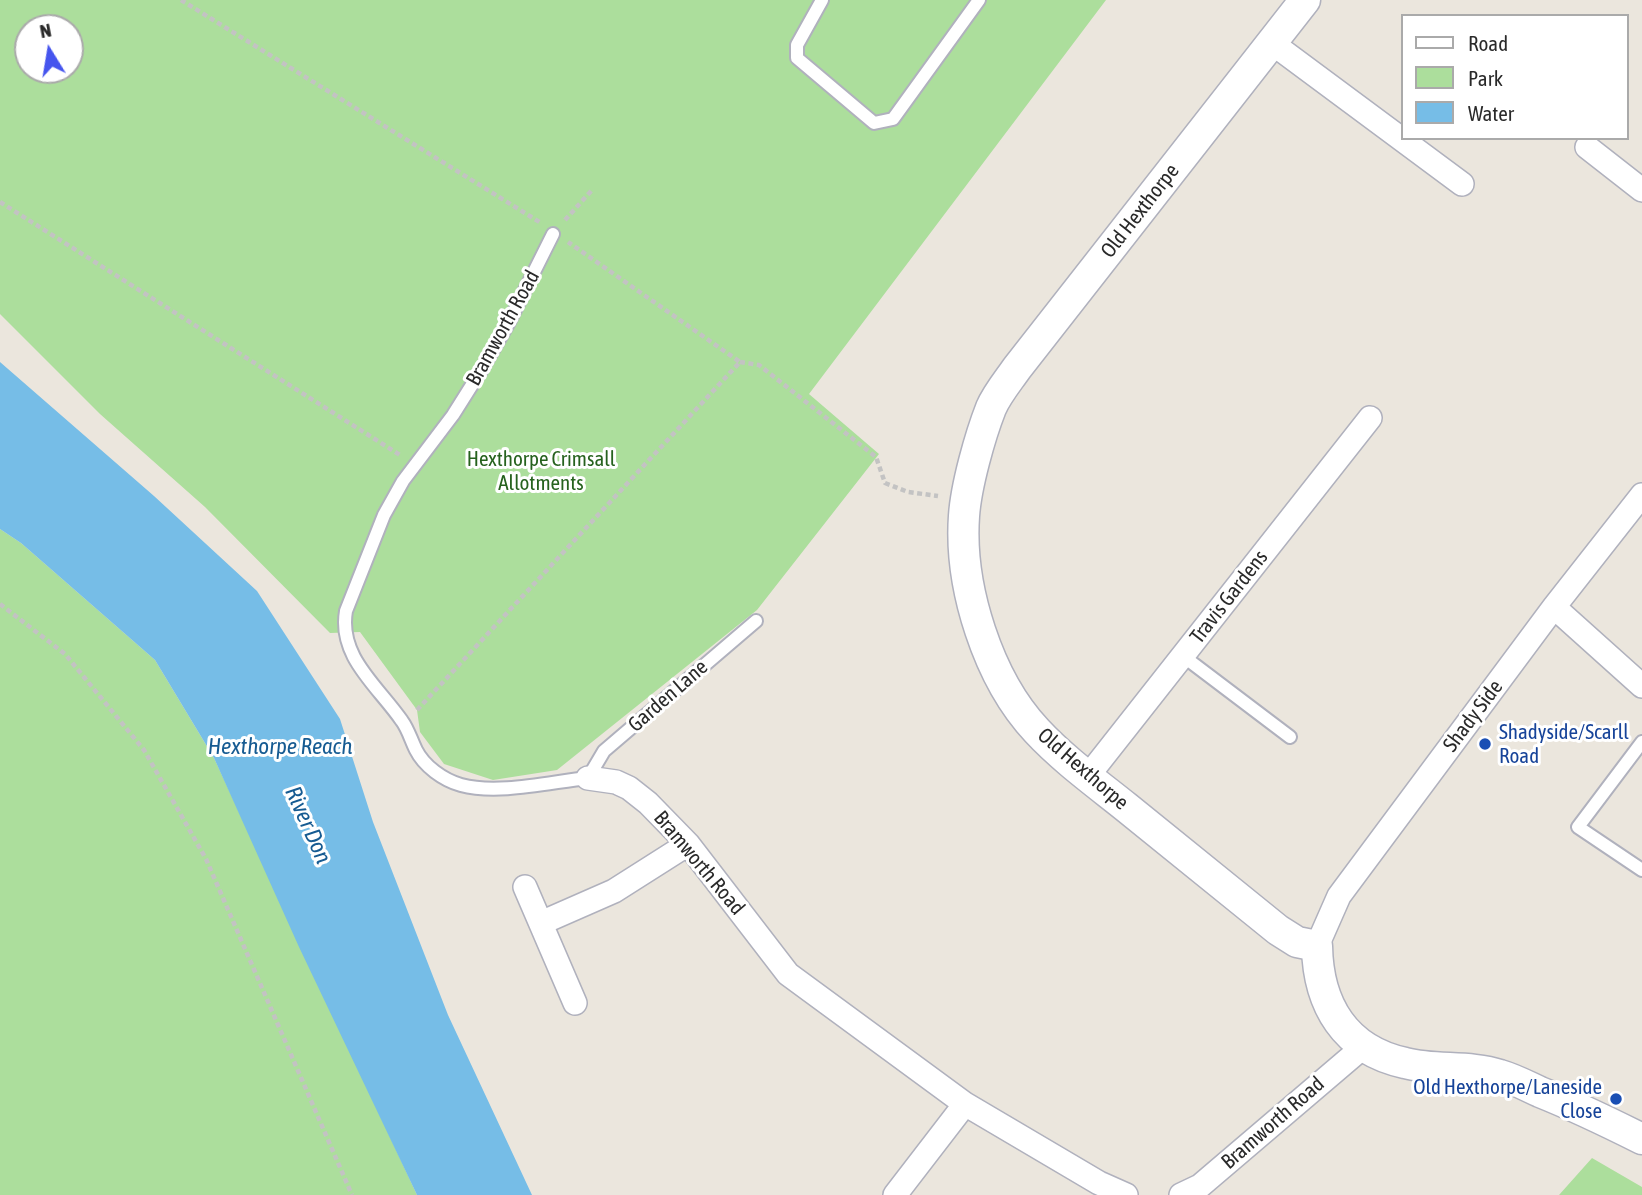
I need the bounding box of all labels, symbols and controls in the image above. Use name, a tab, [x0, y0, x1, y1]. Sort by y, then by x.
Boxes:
north arrow	[14, 14, 84, 84]
legend	[1400, 14, 1628, 140]
text: N	[38, 18, 53, 42]
text: Road	[1468, 31, 1508, 55]
text: Park	[1468, 66, 1503, 90]
text: Water	[1468, 101, 1514, 125]
street label: Old Hexthorpe	[1096, 159, 1184, 263]
street label: Bramworth Road	[461, 266, 545, 390]
park label: Hexthorpe Crimsall Allotments	[467, 446, 615, 496]
street label: Travis Gardens	[1185, 545, 1273, 649]
street label: Garden Lane	[623, 655, 713, 737]
street label: Shady Side	[1438, 675, 1508, 757]
place label: Shadyside/Scarll Road	[1499, 719, 1629, 769]
street label: Old Hexthorpe	[1032, 723, 1134, 815]
water label: Hexthorpe Reach	[208, 733, 352, 761]
marker: Shadyside/Scarll Road	[1477, 736, 1493, 752]
water label: River Don	[279, 782, 337, 868]
street label: Bramworth Road	[648, 806, 750, 920]
street label: Bramworth Road	[1216, 1072, 1330, 1174]
place label: Old Hexthorpe/Laneside Close	[1413, 1074, 1602, 1124]
marker: Old Hexthorpe/Laneside Close	[1608, 1091, 1624, 1107]

